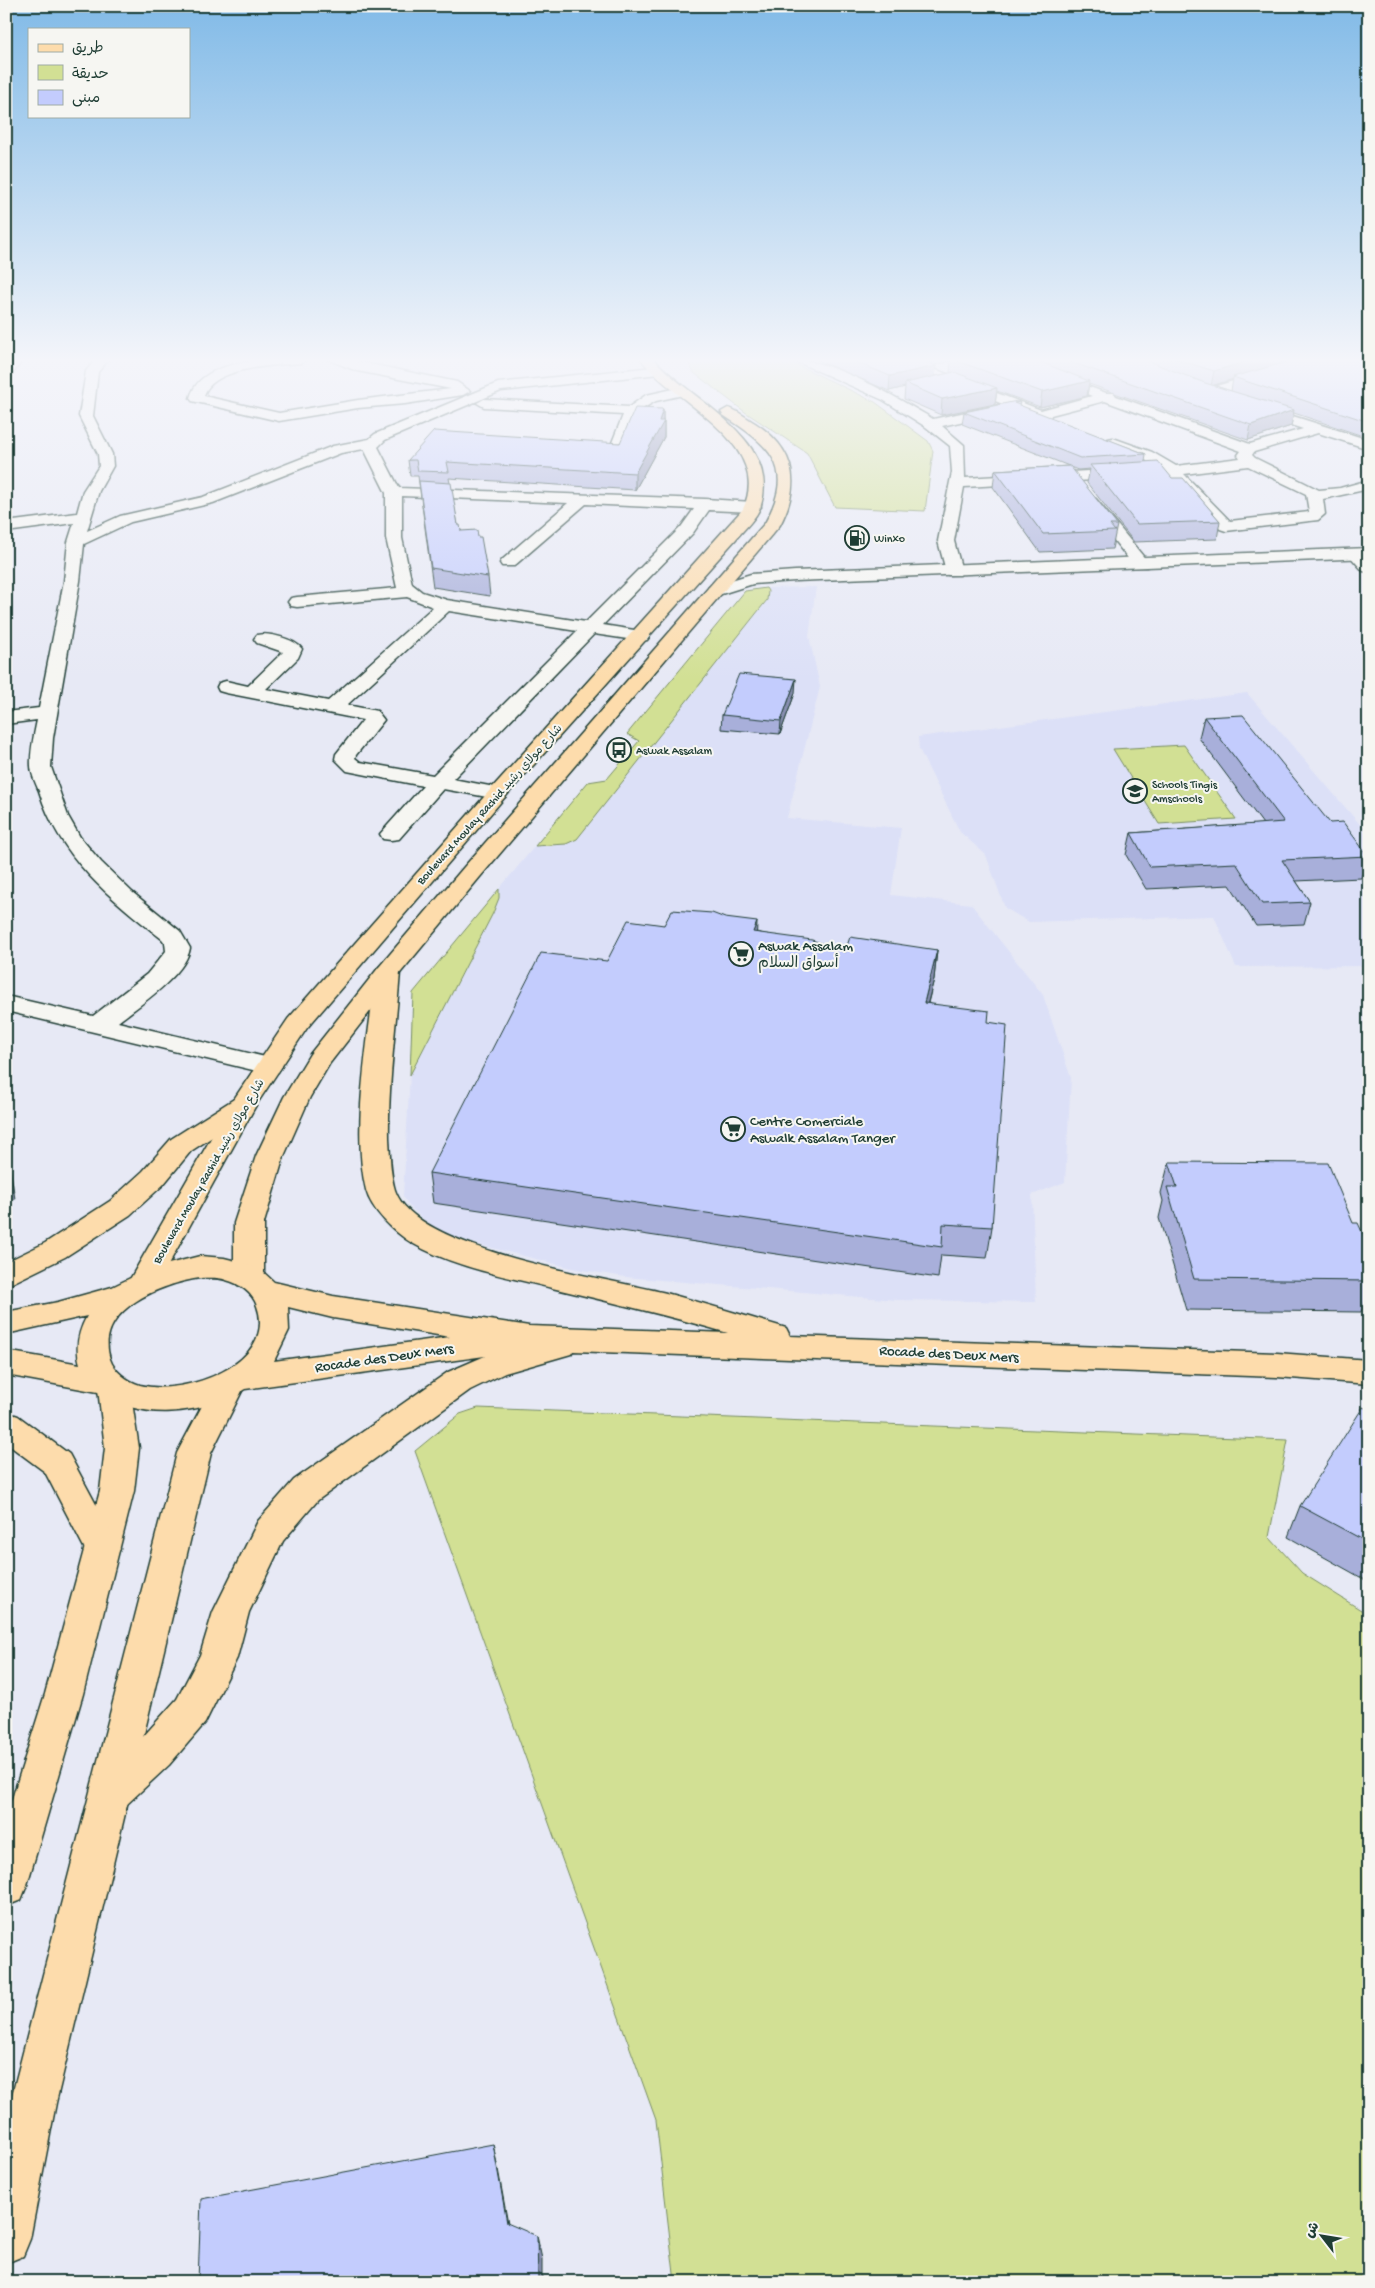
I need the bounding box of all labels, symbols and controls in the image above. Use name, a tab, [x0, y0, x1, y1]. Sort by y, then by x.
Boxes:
legend	[28, 28, 190, 118]
text: طريق	[72, 40, 104, 58]
text: حديقة	[72, 66, 109, 84]
text: مبنى	[72, 90, 100, 108]
fuel station icon: Winxo	[844, 525, 870, 551]
place label: Winxo	[874, 533, 905, 547]
street label: Boulevard Moulay Rachid شارع مولاي رشيد	[414, 722, 566, 889]
bus stop icon: Aswak Assalam	[606, 737, 632, 763]
place label: Aswak Assalam	[636, 745, 713, 759]
school or university icon: Schools Tingis Amschools	[1122, 778, 1148, 804]
place label: Schools Tingis Amschools	[1152, 779, 1218, 807]
place label: Aswak Assalam أسواق السلام	[758, 938, 853, 973]
supermarket icon: Aswak Assalam أسواق السلام	[728, 941, 754, 967]
street label: Boulevard Moulay Rachid شارع مولاي رشيد	[150, 1077, 269, 1268]
place label: Centre Comerciale Aswalk Assalam Tanger	[750, 1113, 896, 1148]
supermarket icon: Centre Comerciale Aswalk Assalam Tanger	[720, 1116, 746, 1142]
street label: Rocade des Deux Mers	[314, 1340, 455, 1378]
street label: Rocade des Deux Mers	[879, 1342, 1020, 1368]
north arrow	[1298, 2210, 1348, 2260]
text: ش	[1302, 2220, 1324, 2242]

